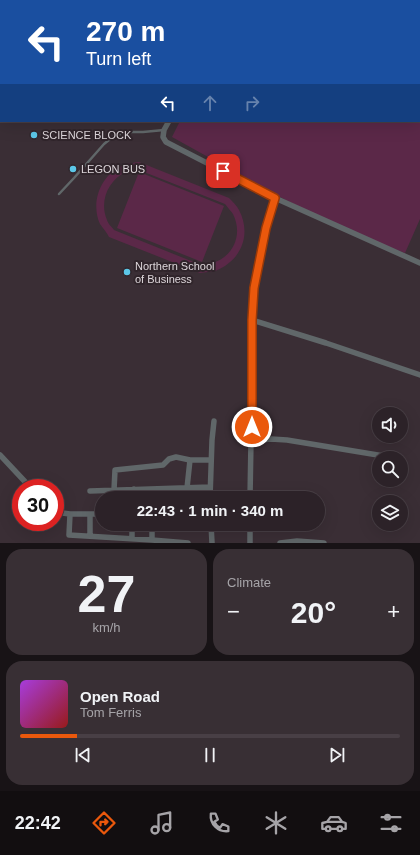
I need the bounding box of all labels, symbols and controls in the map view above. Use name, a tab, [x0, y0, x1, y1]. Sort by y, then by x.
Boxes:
icon: left	[20, 16, 72, 68]
text: 270 m	[86, 16, 165, 47]
text: Turn left	[86, 49, 151, 69]
icon: left	[157, 92, 179, 114]
icon: ahead	[199, 92, 221, 114]
icon: right	[241, 92, 263, 114]
place label: SCIENCE BLOCK	[42, 129, 132, 141]
marker: SCIENCE BLOCK	[29, 130, 39, 140]
pin	[206, 154, 240, 188]
icon: arrive	[212, 160, 234, 182]
place label: LEGON BUS	[81, 163, 145, 175]
marker: LEGON BUS	[68, 164, 78, 174]
place label: Northern School of Business	[135, 260, 215, 285]
marker: Northern School of Business	[122, 267, 132, 277]
position arrow	[231, 406, 273, 448]
map controls	[372, 407, 408, 531]
button: sound	[372, 407, 408, 443]
button: search	[372, 451, 408, 487]
speed limit sign: 30	[12, 479, 64, 531]
button: layers	[372, 495, 408, 531]
text: 22:43 · 1 min · 340 m	[137, 502, 283, 519]
text: 27	[78, 565, 135, 623]
text: Climate	[227, 575, 271, 590]
text: 20°	[291, 596, 336, 629]
text: −	[227, 599, 240, 624]
text: +	[387, 599, 400, 624]
text: km/h	[92, 620, 121, 635]
text: Open Road	[80, 688, 160, 705]
text: Tom Ferris	[80, 705, 141, 720]
icon: previous	[72, 744, 94, 766]
icon: pause	[199, 744, 221, 766]
icon: next	[326, 744, 348, 766]
icon: directions	[90, 809, 118, 837]
icon: music	[148, 809, 176, 837]
icon: phone	[205, 809, 233, 837]
icon: climate	[262, 809, 290, 837]
icon: car	[320, 809, 348, 837]
icon: filters	[377, 809, 405, 837]
text: 22:42	[15, 813, 61, 833]

